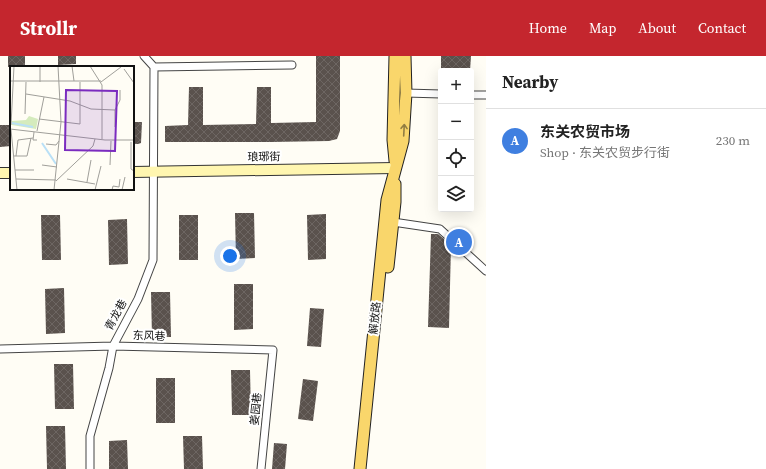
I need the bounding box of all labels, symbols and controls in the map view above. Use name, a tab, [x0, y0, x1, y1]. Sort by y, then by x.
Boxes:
text: Strollr	[20, 15, 77, 41]
text: Home	[529, 18, 567, 38]
text: Map	[589, 18, 616, 38]
text: About	[638, 18, 676, 38]
text: Contact	[698, 18, 746, 38]
inset map	[10, 66, 134, 190]
map controls	[438, 68, 474, 212]
button: +	[438, 68, 474, 104]
text: Nearby	[502, 70, 558, 94]
button: −	[438, 104, 474, 140]
text: 东关农贸市场	[540, 121, 630, 142]
one-way arrow	[400, 124, 407, 137]
text: A	[511, 132, 519, 149]
text: 230 m	[716, 132, 750, 149]
button: locate	[438, 140, 474, 176]
text: Shop · 东关农贸步行街	[540, 144, 670, 161]
street label: 琅琊街	[247, 149, 281, 165]
button: layers	[438, 176, 474, 212]
pin: A	[446, 227, 472, 257]
your location	[220, 246, 240, 266]
street label: 青龙巷	[102, 297, 130, 333]
street label: 解放路	[366, 301, 384, 335]
street label: 东风巷	[132, 328, 166, 344]
street label: 姜园巷	[247, 392, 265, 426]

